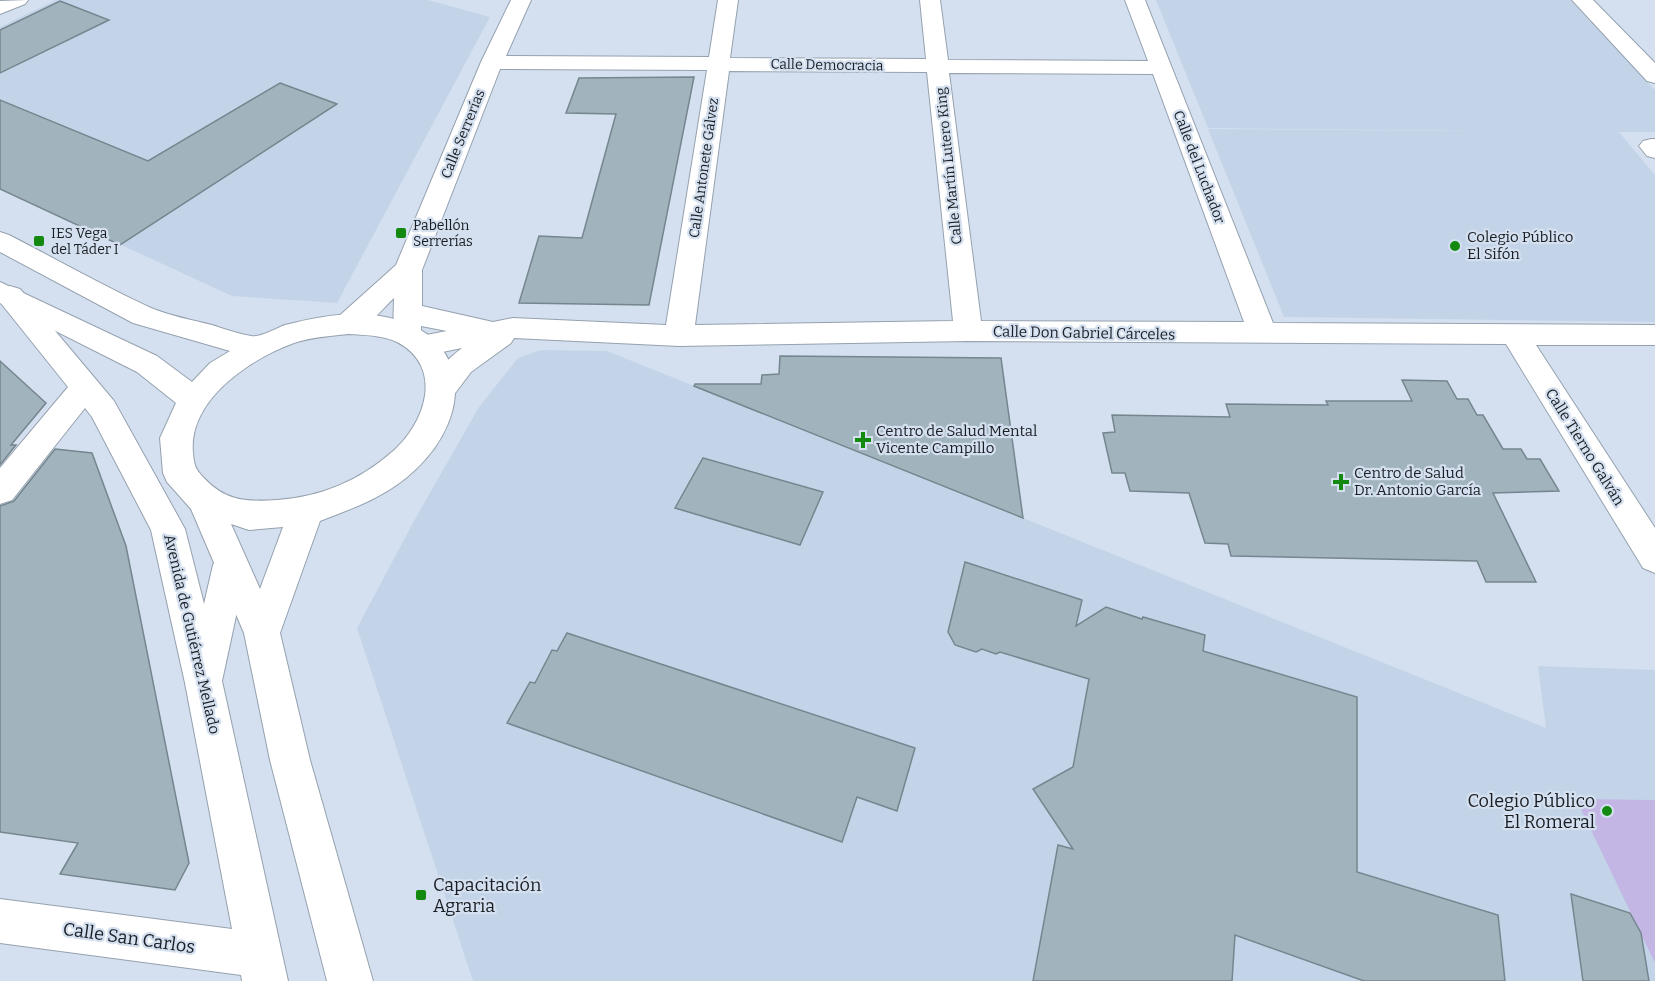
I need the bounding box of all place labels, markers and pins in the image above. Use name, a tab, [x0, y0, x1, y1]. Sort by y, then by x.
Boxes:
place label: Pabellón Serrerías	[413, 217, 473, 250]
place label: IES Vega del Táder I	[51, 225, 119, 258]
marker: Pabellón Serrerías	[394, 226, 408, 240]
place label: Colegio Público El Sifón	[1467, 228, 1573, 263]
marker: IES Vega del Táder I	[32, 234, 46, 248]
marker: Colegio Público El Sifón	[1448, 239, 1462, 253]
place label: Centro de Salud Mental Vicente Campillo	[876, 422, 1037, 457]
marker: Centro de Salud Mental Vicente Campillo	[854, 431, 872, 449]
place label: Centro de Salud Dr. Antonio García	[1354, 464, 1481, 499]
marker: Centro de Salud Dr. Antonio García	[1332, 473, 1350, 491]
place label: Colegio Público El Romeral	[1467, 790, 1595, 833]
marker: Colegio Público El Romeral	[1600, 804, 1614, 818]
place label: Capacitación Agraria	[433, 874, 542, 917]
marker: Capacitación Agraria	[414, 888, 428, 902]

